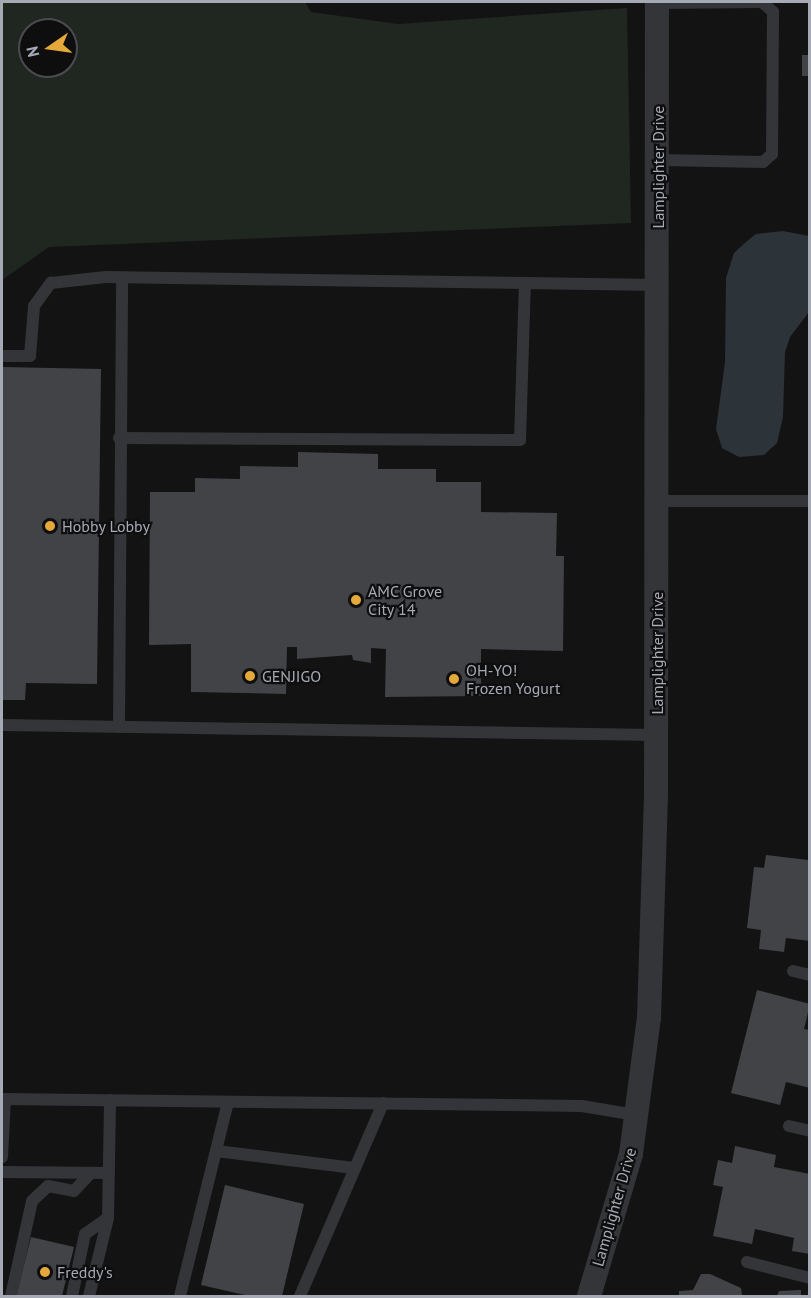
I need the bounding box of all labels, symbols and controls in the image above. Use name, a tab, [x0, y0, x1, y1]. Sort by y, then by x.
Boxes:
north arrow	[18, 18, 78, 78]
text: N	[21, 44, 43, 59]
street label: Lamplighter Drive	[648, 106, 668, 228]
place label: Hobby Lobby	[62, 516, 151, 536]
marker: Hobby Lobby	[43, 519, 57, 533]
place label: AMC Grove City 14	[368, 581, 443, 619]
street label: Lamplighter Drive	[647, 592, 667, 714]
marker: AMC Grove City 14	[349, 593, 363, 607]
place label: OH-YO! Frozen Yogurt	[466, 660, 561, 698]
place label: GENJIGO	[262, 666, 321, 686]
marker: GENJIGO	[243, 669, 257, 683]
marker: OH-YO! Frozen Yogurt	[447, 672, 461, 686]
street label: Lamplighter Drive	[588, 1145, 640, 1269]
place label: Freddy's	[57, 1262, 113, 1282]
marker: Freddy's	[38, 1265, 52, 1279]

